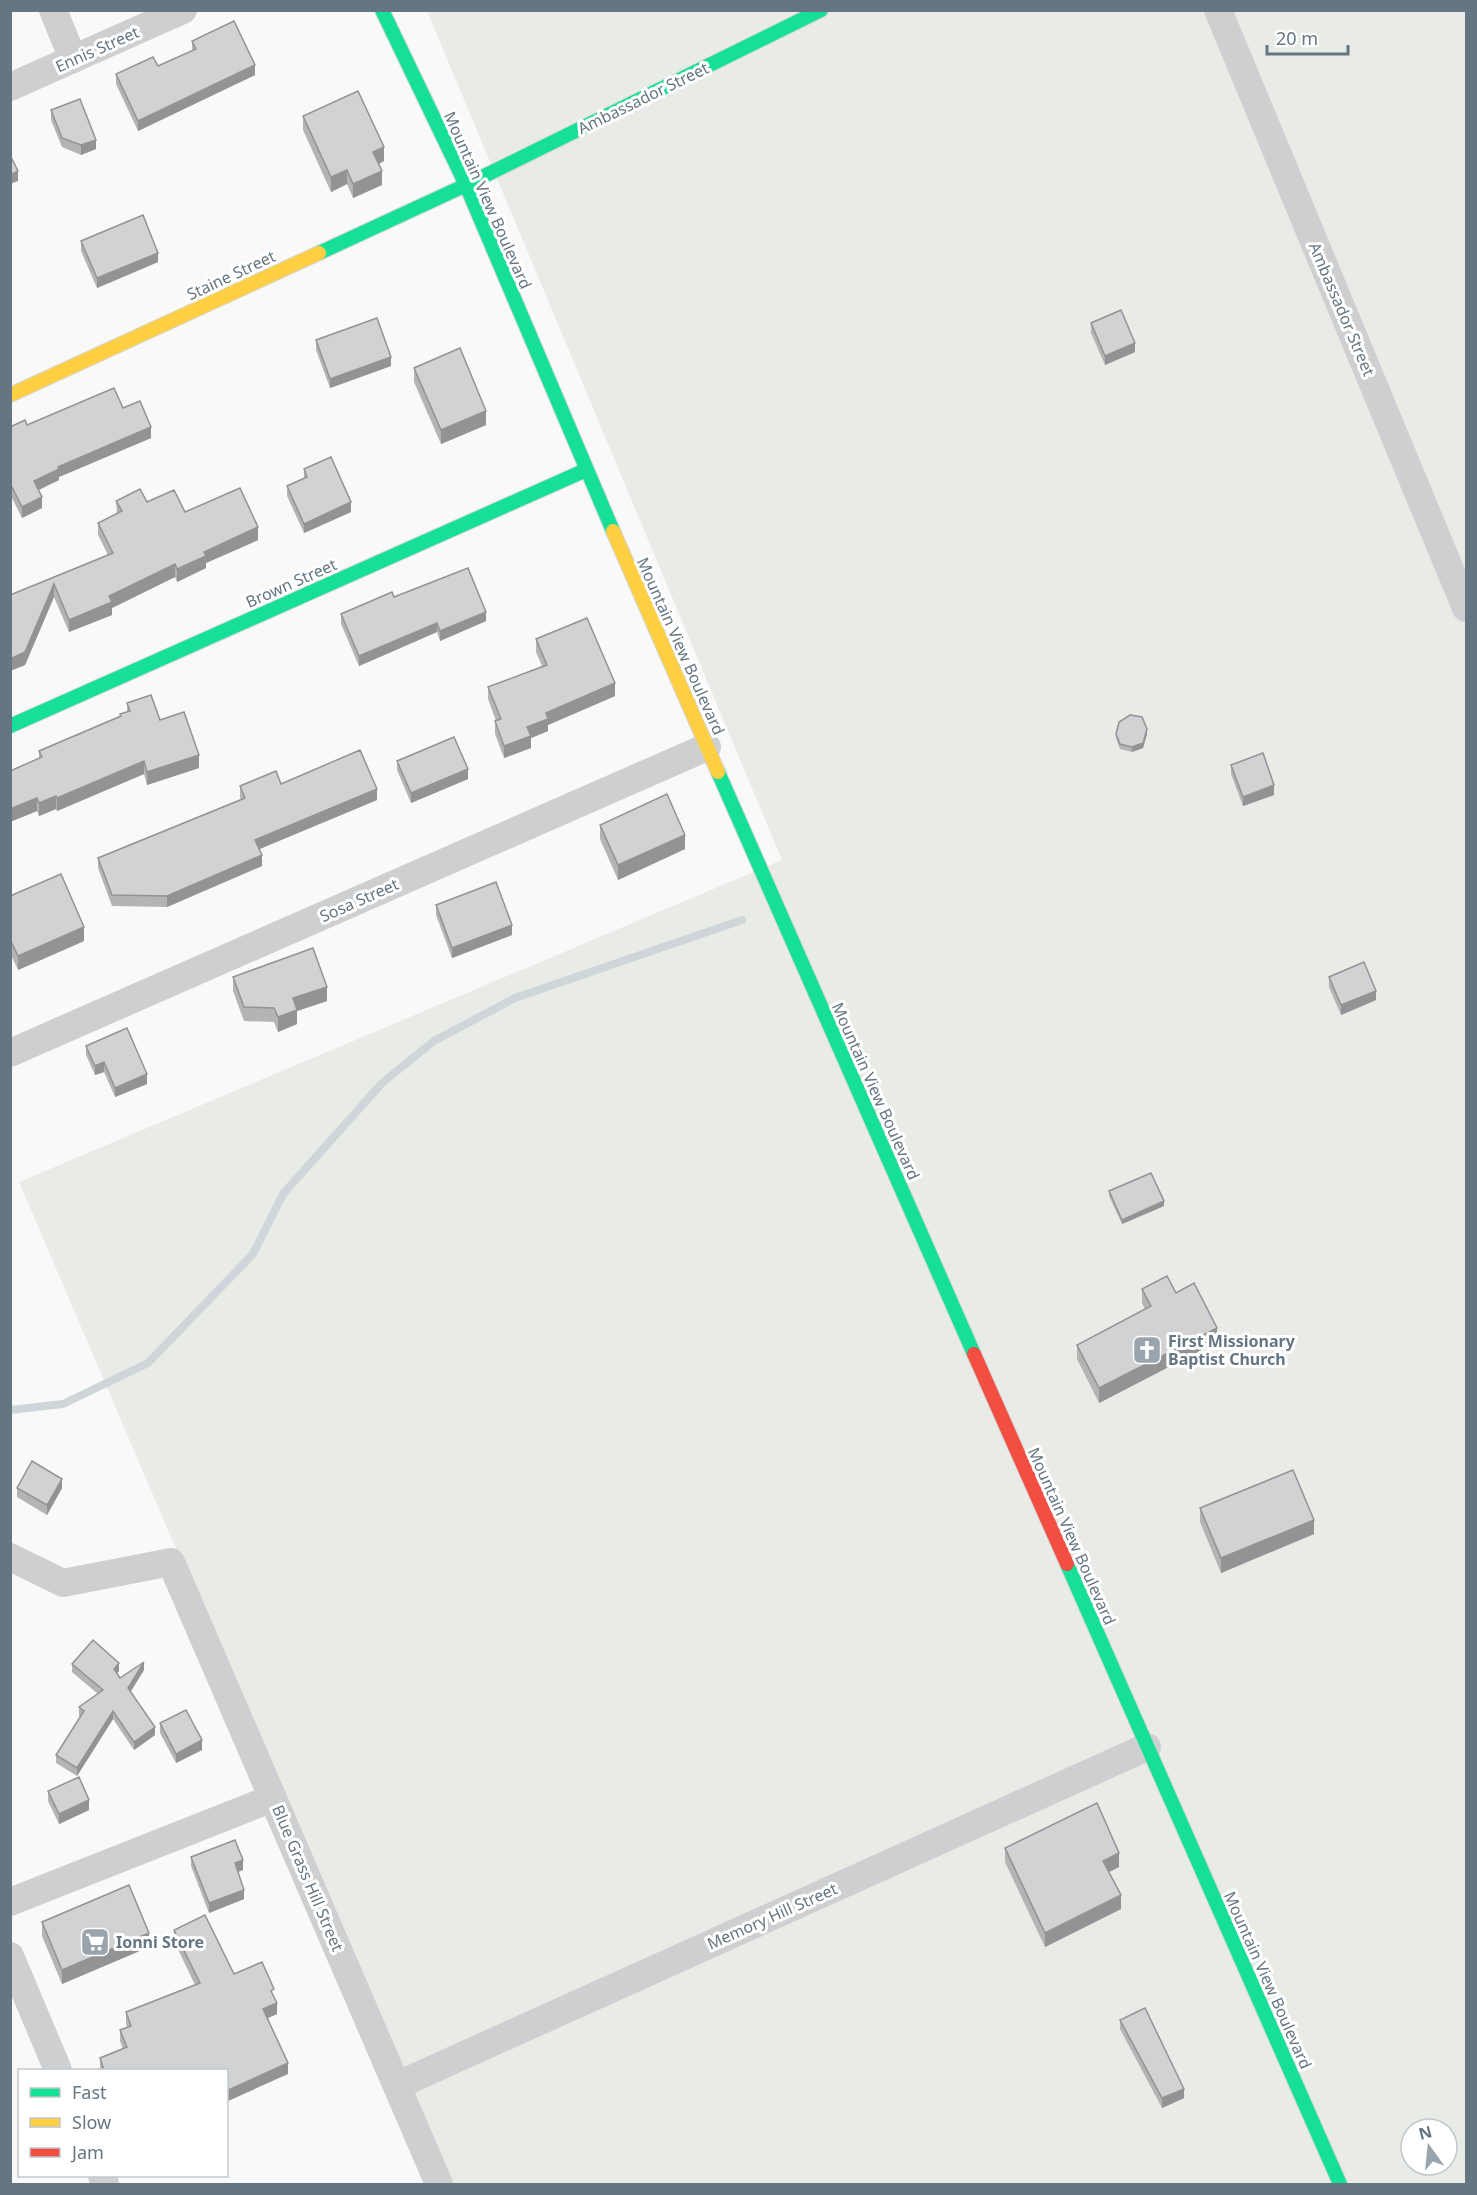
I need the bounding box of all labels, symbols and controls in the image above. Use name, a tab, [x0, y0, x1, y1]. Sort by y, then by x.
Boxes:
scale bar	[1267, 18, 1348, 56]
street label: Ennis Street	[52, 21, 142, 77]
text: 20 m	[1276, 26, 1318, 50]
street label: Ambassador Street	[574, 57, 712, 139]
street label: Mountain View Boulevard	[439, 108, 537, 292]
street label: Ambassador Street	[1304, 239, 1380, 379]
street label: Staine Street	[183, 245, 279, 305]
street label: Brown Street	[242, 553, 340, 613]
street label: Mountain View Boulevard	[632, 554, 730, 738]
street label: Sosa Street	[316, 873, 402, 927]
street label: Mountain View Boulevard	[827, 999, 925, 1183]
place label: First Missionary Baptist Church	[1168, 1330, 1296, 1370]
church icon: First Missionary Baptist Church	[1131, 1334, 1163, 1366]
street label: Mountain View Boulevard	[1023, 1444, 1121, 1628]
street label: Blue Grass Hill Street	[267, 1801, 349, 1955]
street label: Memory Hill Street	[703, 1877, 841, 1955]
street label: Mountain View Boulevard	[1219, 1888, 1317, 2072]
supermarket icon: Ionni Store	[79, 1926, 111, 1958]
place label: Ionni Store	[116, 1931, 204, 1953]
legend	[18, 2069, 228, 2177]
text: Fast	[72, 2080, 107, 2104]
text: Slow	[72, 2110, 111, 2134]
north arrow	[1399, 2117, 1459, 2177]
text: N	[1416, 2120, 1434, 2145]
text: Jam	[70, 2140, 104, 2164]

